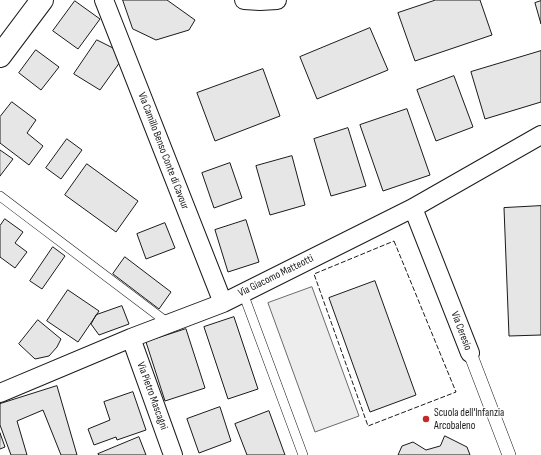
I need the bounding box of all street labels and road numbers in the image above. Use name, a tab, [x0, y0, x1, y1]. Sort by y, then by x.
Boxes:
street label: Via Camillo Benso Conte di Cavour	[135, 91, 191, 211]
street label: Via Giacomo Matteotti	[236, 252, 316, 300]
street label: Via Ceresio	[448, 310, 474, 352]
street label: Via Pietro Mascagni	[134, 360, 170, 432]

